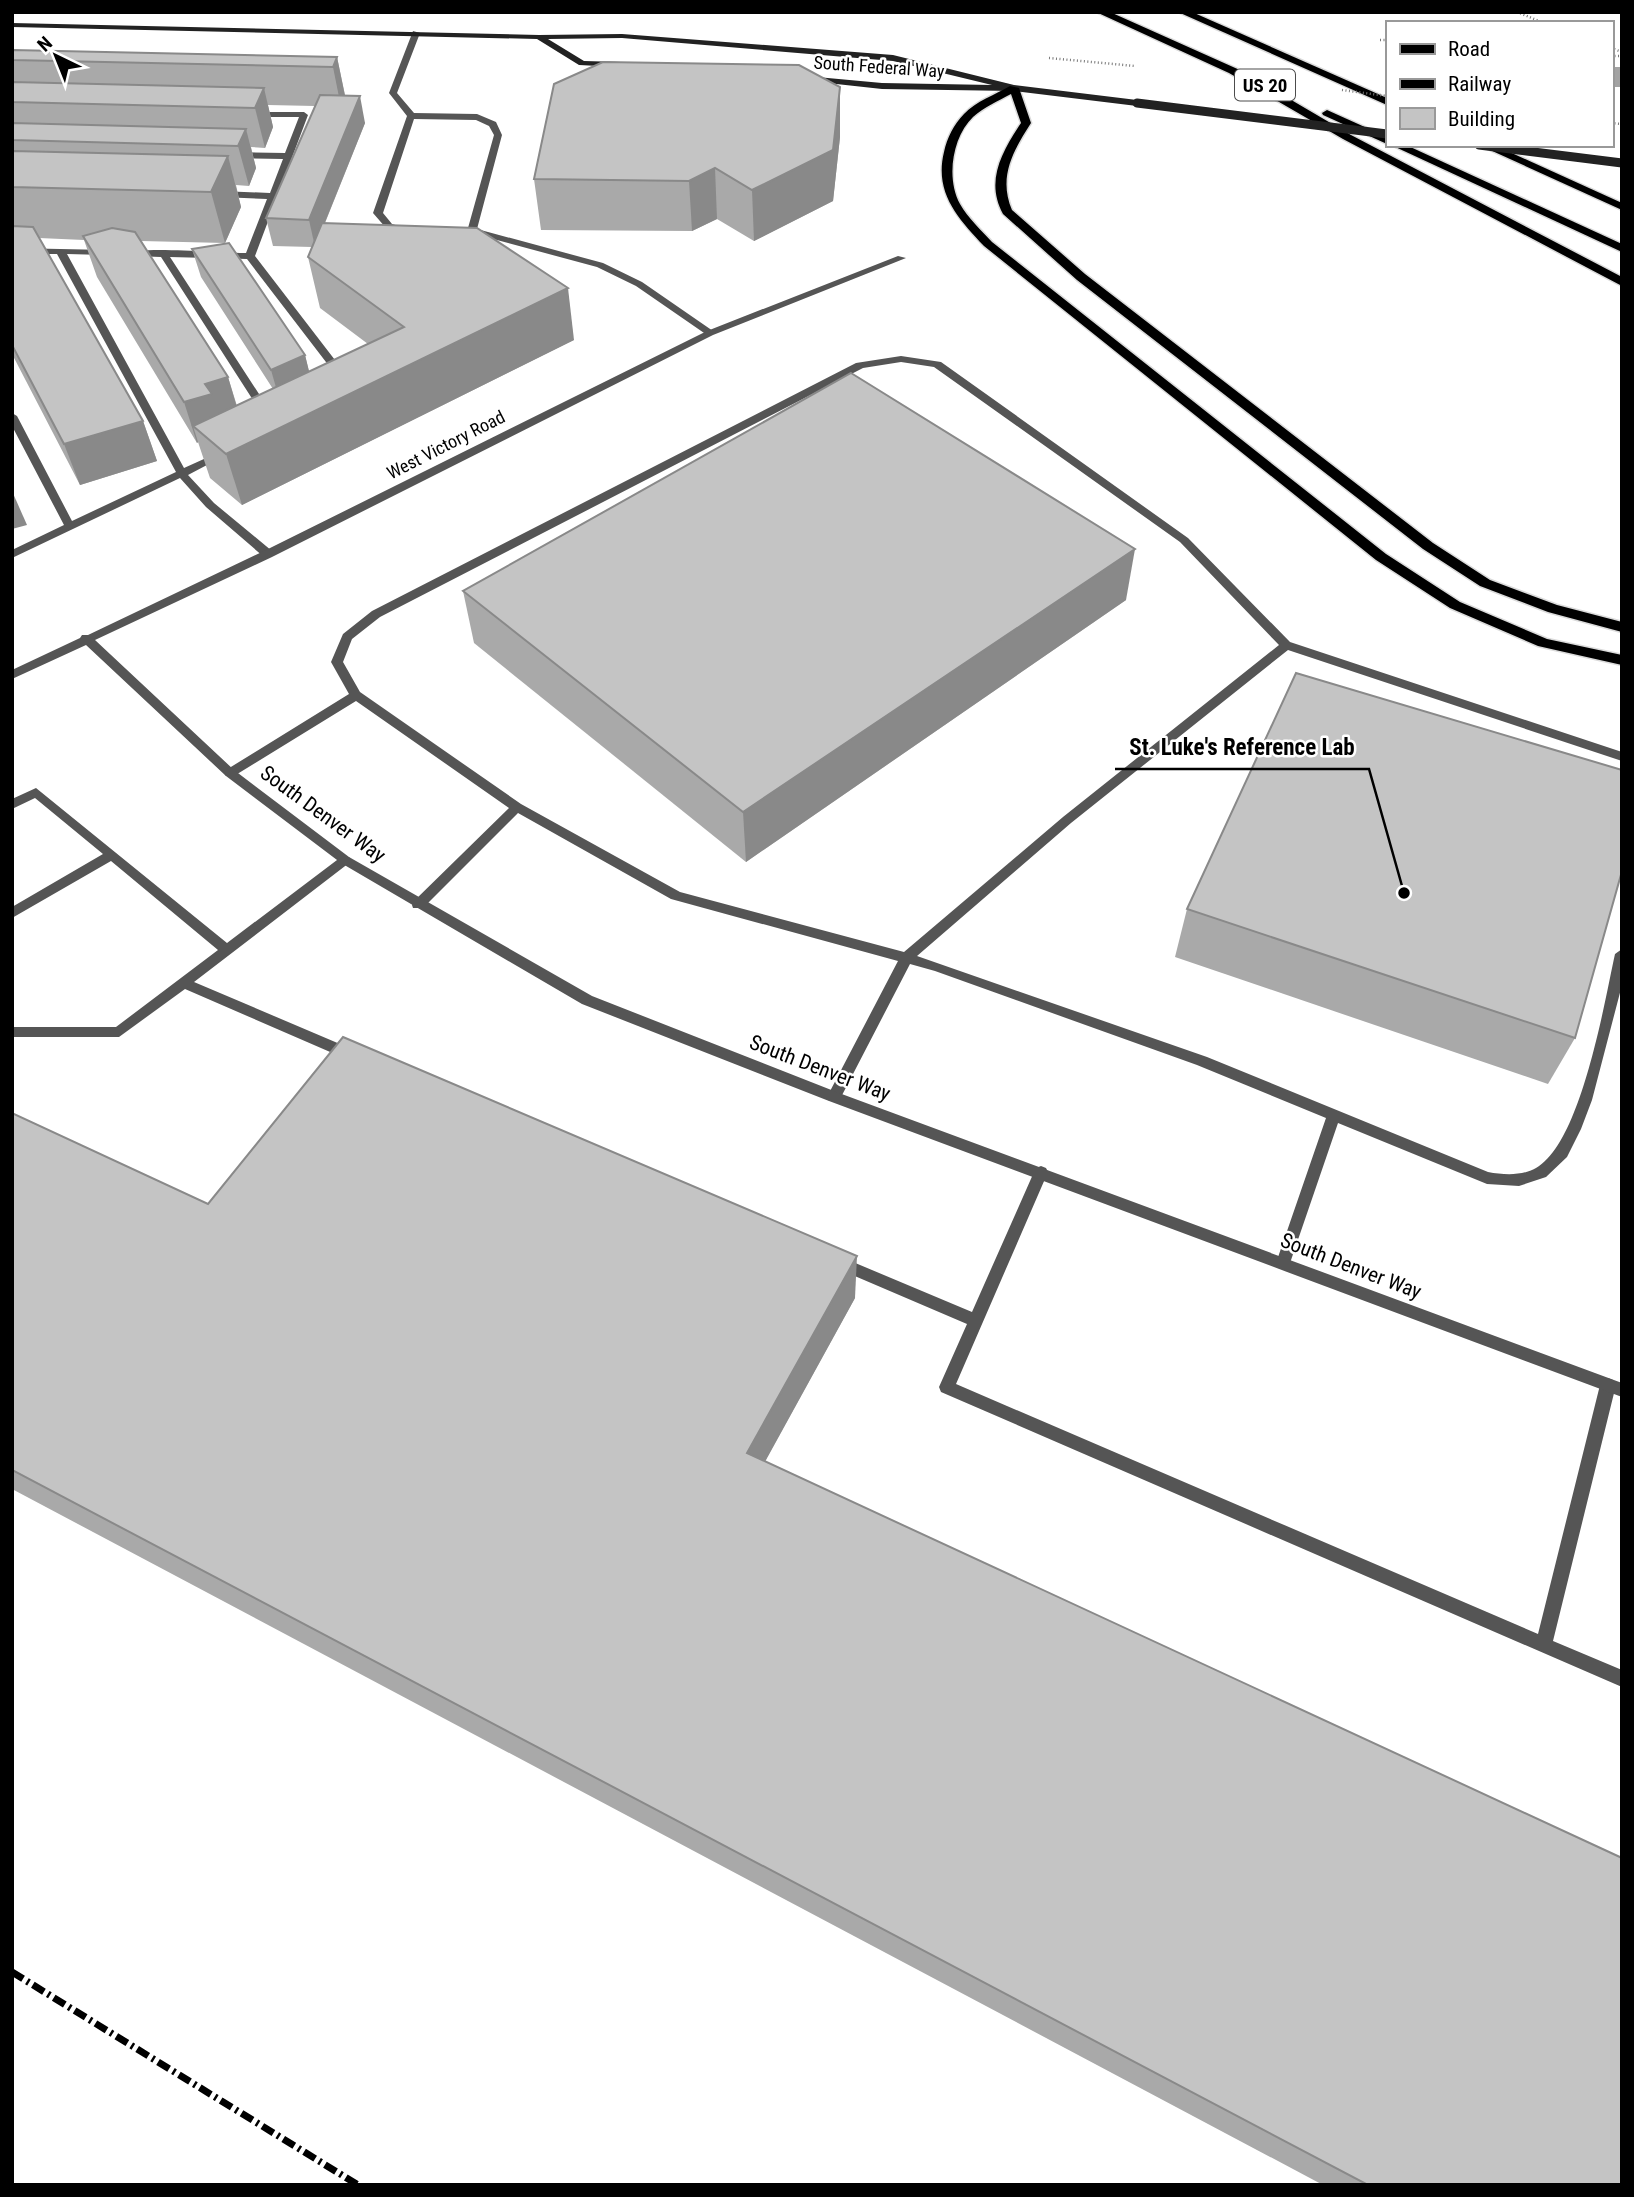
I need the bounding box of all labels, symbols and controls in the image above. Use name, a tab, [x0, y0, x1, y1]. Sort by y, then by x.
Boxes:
north arrow	[21, 21, 91, 91]
legend	[1386, 21, 1613, 147]
text: N	[33, 32, 57, 56]
text: Road	[1448, 37, 1490, 61]
street label: South Federal Way	[813, 51, 946, 82]
road number: US 20	[1235, 69, 1295, 100]
text: Railway	[1448, 72, 1511, 96]
text: Building	[1448, 107, 1515, 131]
street label: West Victory Road	[383, 406, 508, 483]
callout: St. Luke's Reference Lab	[1115, 725, 1369, 769]
text: St. Luke's Reference Lab	[1129, 734, 1355, 761]
street label: South Denver Way	[256, 761, 391, 868]
street label: South Denver Way	[746, 1030, 894, 1106]
street label: South Denver Way	[1277, 1228, 1425, 1304]

